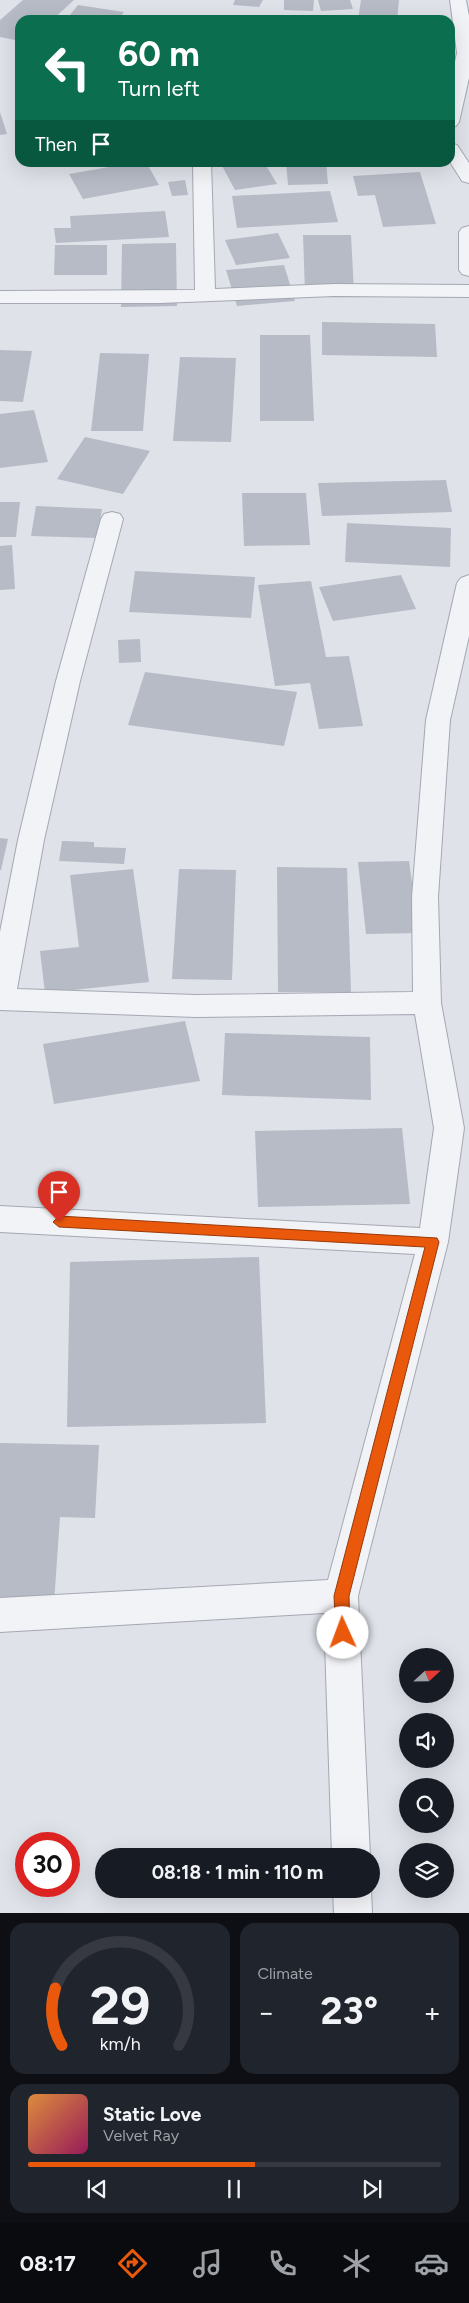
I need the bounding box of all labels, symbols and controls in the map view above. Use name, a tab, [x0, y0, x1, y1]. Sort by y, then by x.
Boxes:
text: 60 m	[118, 33, 200, 75]
icon: left	[35, 35, 100, 100]
text: Turn left	[118, 75, 200, 102]
icon: arrive	[87, 130, 115, 158]
text: Then	[35, 133, 77, 156]
pin	[38, 1171, 80, 1222]
icon: arrive	[45, 1178, 73, 1206]
position arrow	[316, 1606, 368, 1658]
north arrow	[399, 1648, 454, 1702]
map controls	[399, 1648, 454, 1898]
button: sound	[399, 1713, 454, 1768]
button: search	[399, 1778, 454, 1833]
speed limit sign: 30	[15, 1832, 80, 1897]
button: layers	[399, 1843, 454, 1898]
text: 08:18 · 1 min · 110 m	[152, 1861, 323, 1884]
text: Climate	[258, 1964, 313, 1983]
text: 29	[90, 1975, 150, 2037]
text: 23°	[321, 1988, 378, 2034]
text: −	[258, 1995, 275, 2029]
text: +	[424, 1995, 441, 2029]
text: km/h	[99, 2033, 140, 2054]
text: Static Love	[103, 2103, 201, 2126]
text: Velvet Ray	[103, 2126, 179, 2145]
icon: previous	[83, 2175, 111, 2203]
icon: pause	[220, 2175, 248, 2203]
icon: next	[358, 2175, 386, 2203]
icon: directions	[115, 2246, 150, 2281]
icon: music	[190, 2246, 225, 2281]
icon: phone	[265, 2246, 300, 2281]
icon: climate	[339, 2246, 374, 2281]
icon: car	[414, 2246, 449, 2281]
text: 08:17	[20, 2250, 76, 2277]

